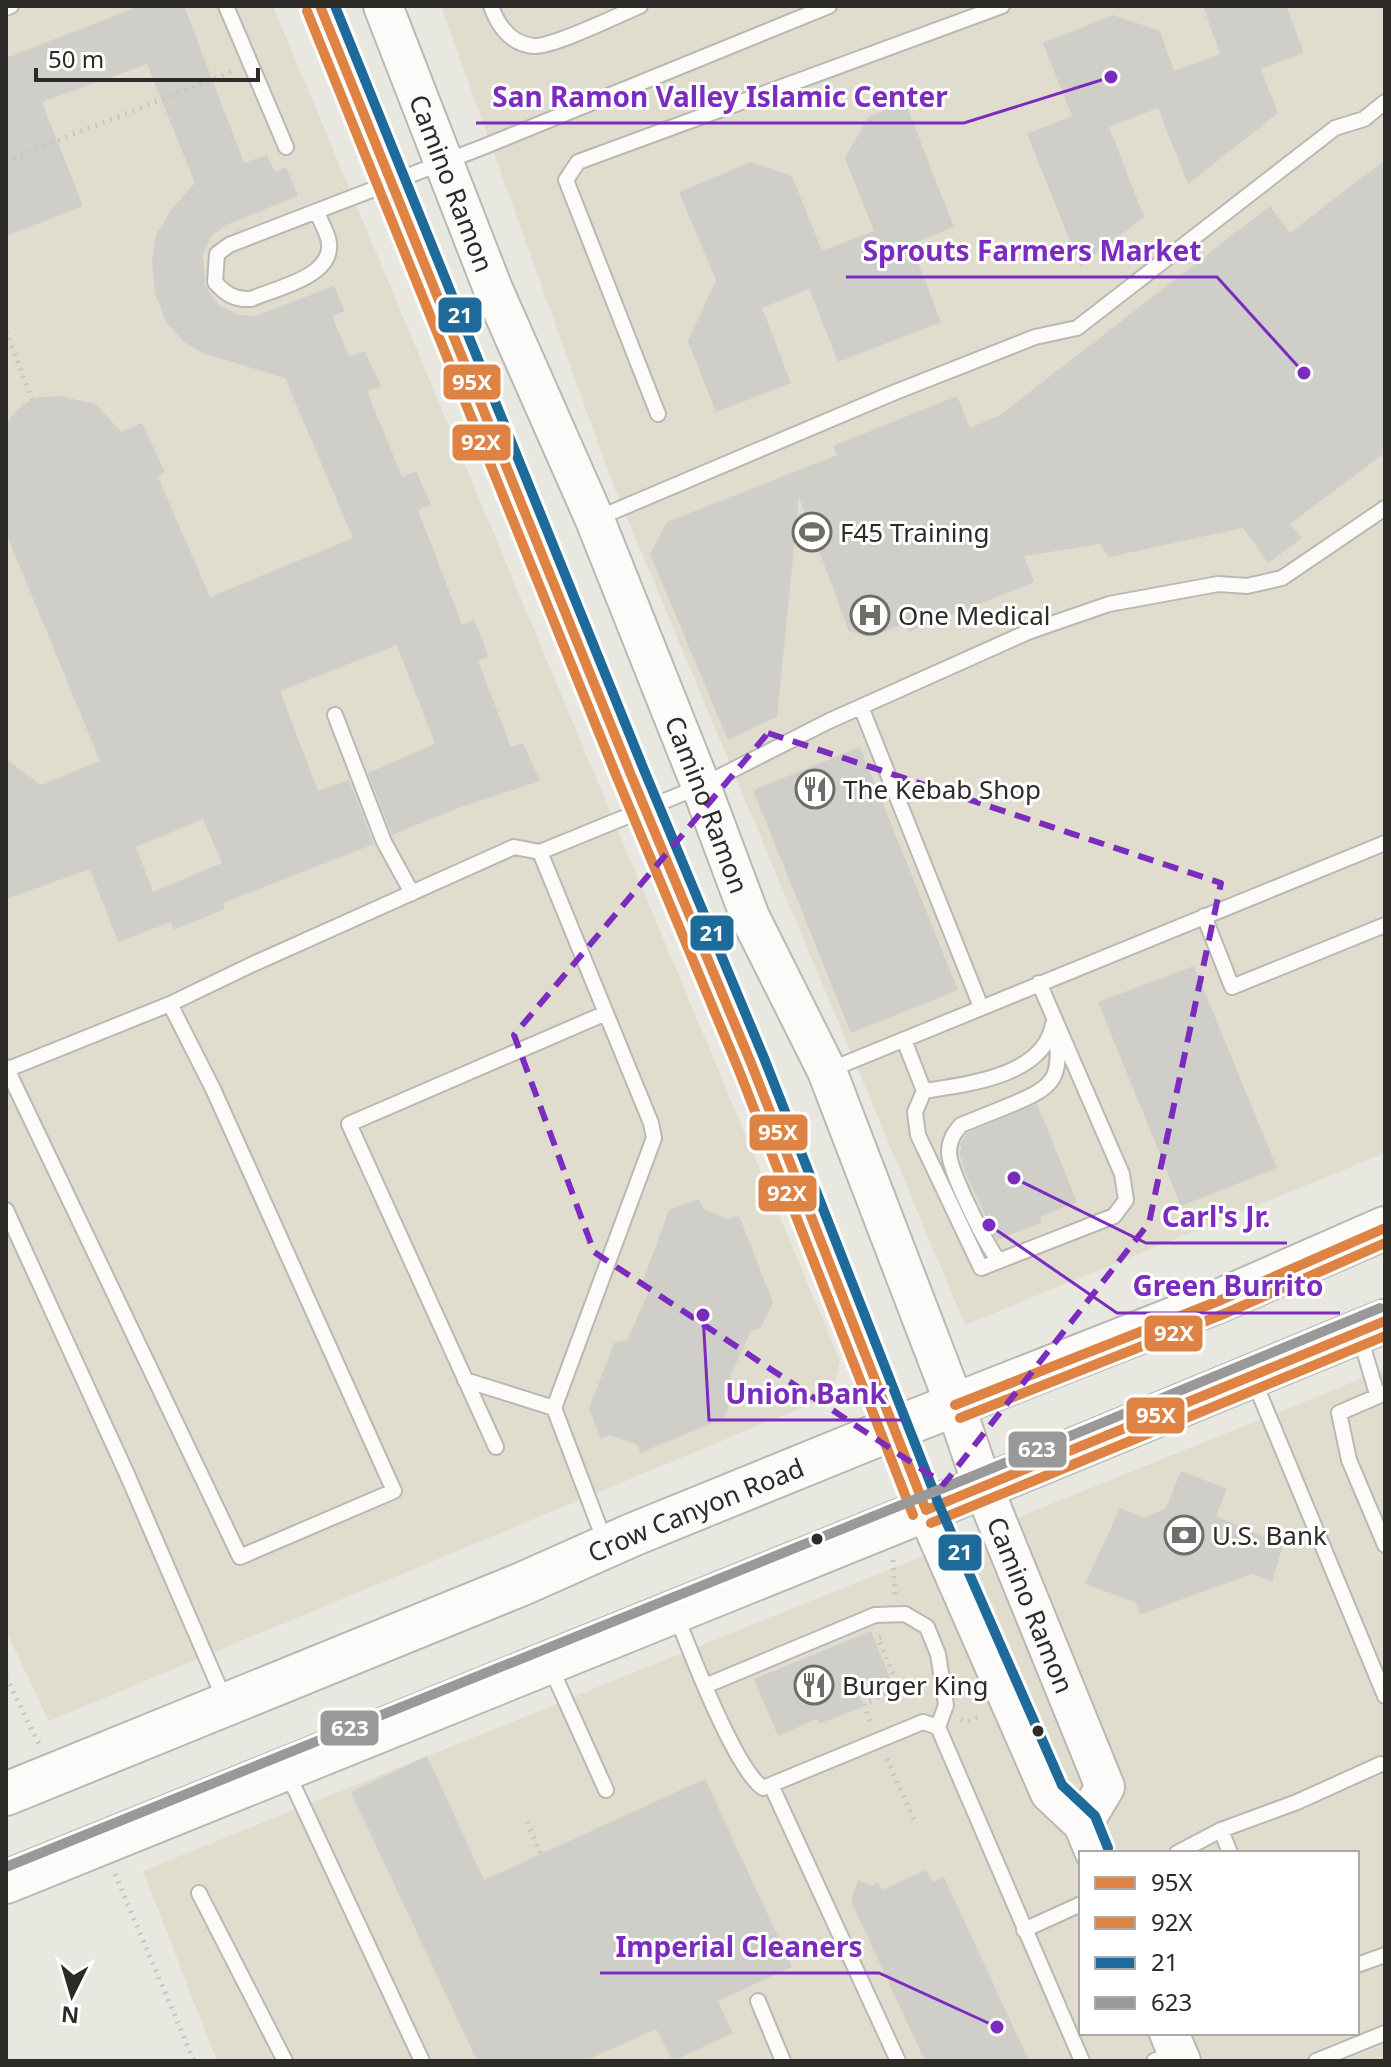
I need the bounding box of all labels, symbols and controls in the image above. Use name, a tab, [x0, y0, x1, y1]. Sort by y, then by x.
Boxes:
scale bar	[36, 32, 258, 82]
text: 50 m	[48, 42, 104, 75]
callout: San Ramon Valley Islamic Center	[476, 71, 964, 123]
text: San Ramon Valley Islamic Center	[492, 77, 948, 115]
street label: Camino Ramon	[401, 89, 503, 277]
callout: Sprouts Farmers Market	[846, 225, 1217, 277]
text: Sprouts Farmers Market	[863, 231, 1201, 269]
line badge: 21	[437, 296, 483, 334]
text: 21	[447, 299, 473, 329]
line badge: 95X	[442, 363, 502, 401]
text: 95X	[452, 366, 492, 396]
line badge: 92X	[451, 423, 512, 462]
text: 92X	[461, 426, 501, 456]
sports icon: F45 Training	[791, 511, 833, 553]
place label: F45 Training	[840, 514, 990, 550]
hospital icon: One Medical	[849, 594, 891, 636]
place label: One Medical	[898, 597, 1051, 633]
street label: Camino Ramon	[657, 710, 758, 898]
restaurant icon: The Kebab Shop	[794, 768, 836, 810]
place label: The Kebab Shop	[843, 771, 1041, 807]
line badge: 21	[689, 914, 735, 952]
text: 21	[699, 917, 725, 947]
line badge: 95X	[748, 1113, 809, 1152]
text: 95X	[758, 1116, 798, 1146]
line badge: 92X	[757, 1174, 818, 1213]
text: 92X	[767, 1177, 807, 1207]
callout: Carl's Jr.	[1146, 1191, 1287, 1243]
text: Carl's Jr.	[1162, 1197, 1270, 1235]
callout: Green Burrito	[1117, 1261, 1340, 1313]
text: Green Burrito	[1132, 1266, 1324, 1304]
line badge: 92X	[1143, 1314, 1204, 1353]
text: 92X	[1154, 1317, 1194, 1347]
callout: Union Bank	[709, 1368, 903, 1420]
text: Union Bank	[725, 1374, 887, 1412]
line badge: 95X	[1125, 1396, 1186, 1435]
text: 95X	[1136, 1399, 1176, 1429]
line badge: 623	[1007, 1430, 1068, 1469]
text: 623	[1018, 1433, 1056, 1463]
street label: Crow Canyon Road	[582, 1449, 809, 1570]
street label: Camino Ramon	[979, 1511, 1083, 1698]
bank icon: U.S. Bank	[1163, 1514, 1205, 1556]
place label: U.S. Bank	[1212, 1517, 1327, 1553]
unlabelled marker	[809, 1531, 825, 1547]
line badge: 21	[937, 1533, 983, 1572]
text: 21	[947, 1536, 973, 1566]
restaurant icon: Burger King	[793, 1664, 835, 1706]
place label: Burger King	[842, 1667, 988, 1703]
line badge: 623	[319, 1709, 380, 1747]
text: 623	[331, 1712, 369, 1742]
unlabelled marker	[1030, 1723, 1046, 1739]
legend	[1079, 1851, 1359, 2035]
text: 95X	[1151, 1865, 1193, 1898]
text: 92X	[1151, 1905, 1193, 1938]
callout: Imperial Cleaners	[600, 1921, 879, 1973]
text: Imperial Cleaners	[615, 1927, 863, 1965]
text: 21	[1151, 1945, 1178, 1978]
north arrow	[32, 1955, 112, 2035]
text: 623	[1151, 1985, 1192, 2018]
text: N	[60, 2000, 80, 2032]

